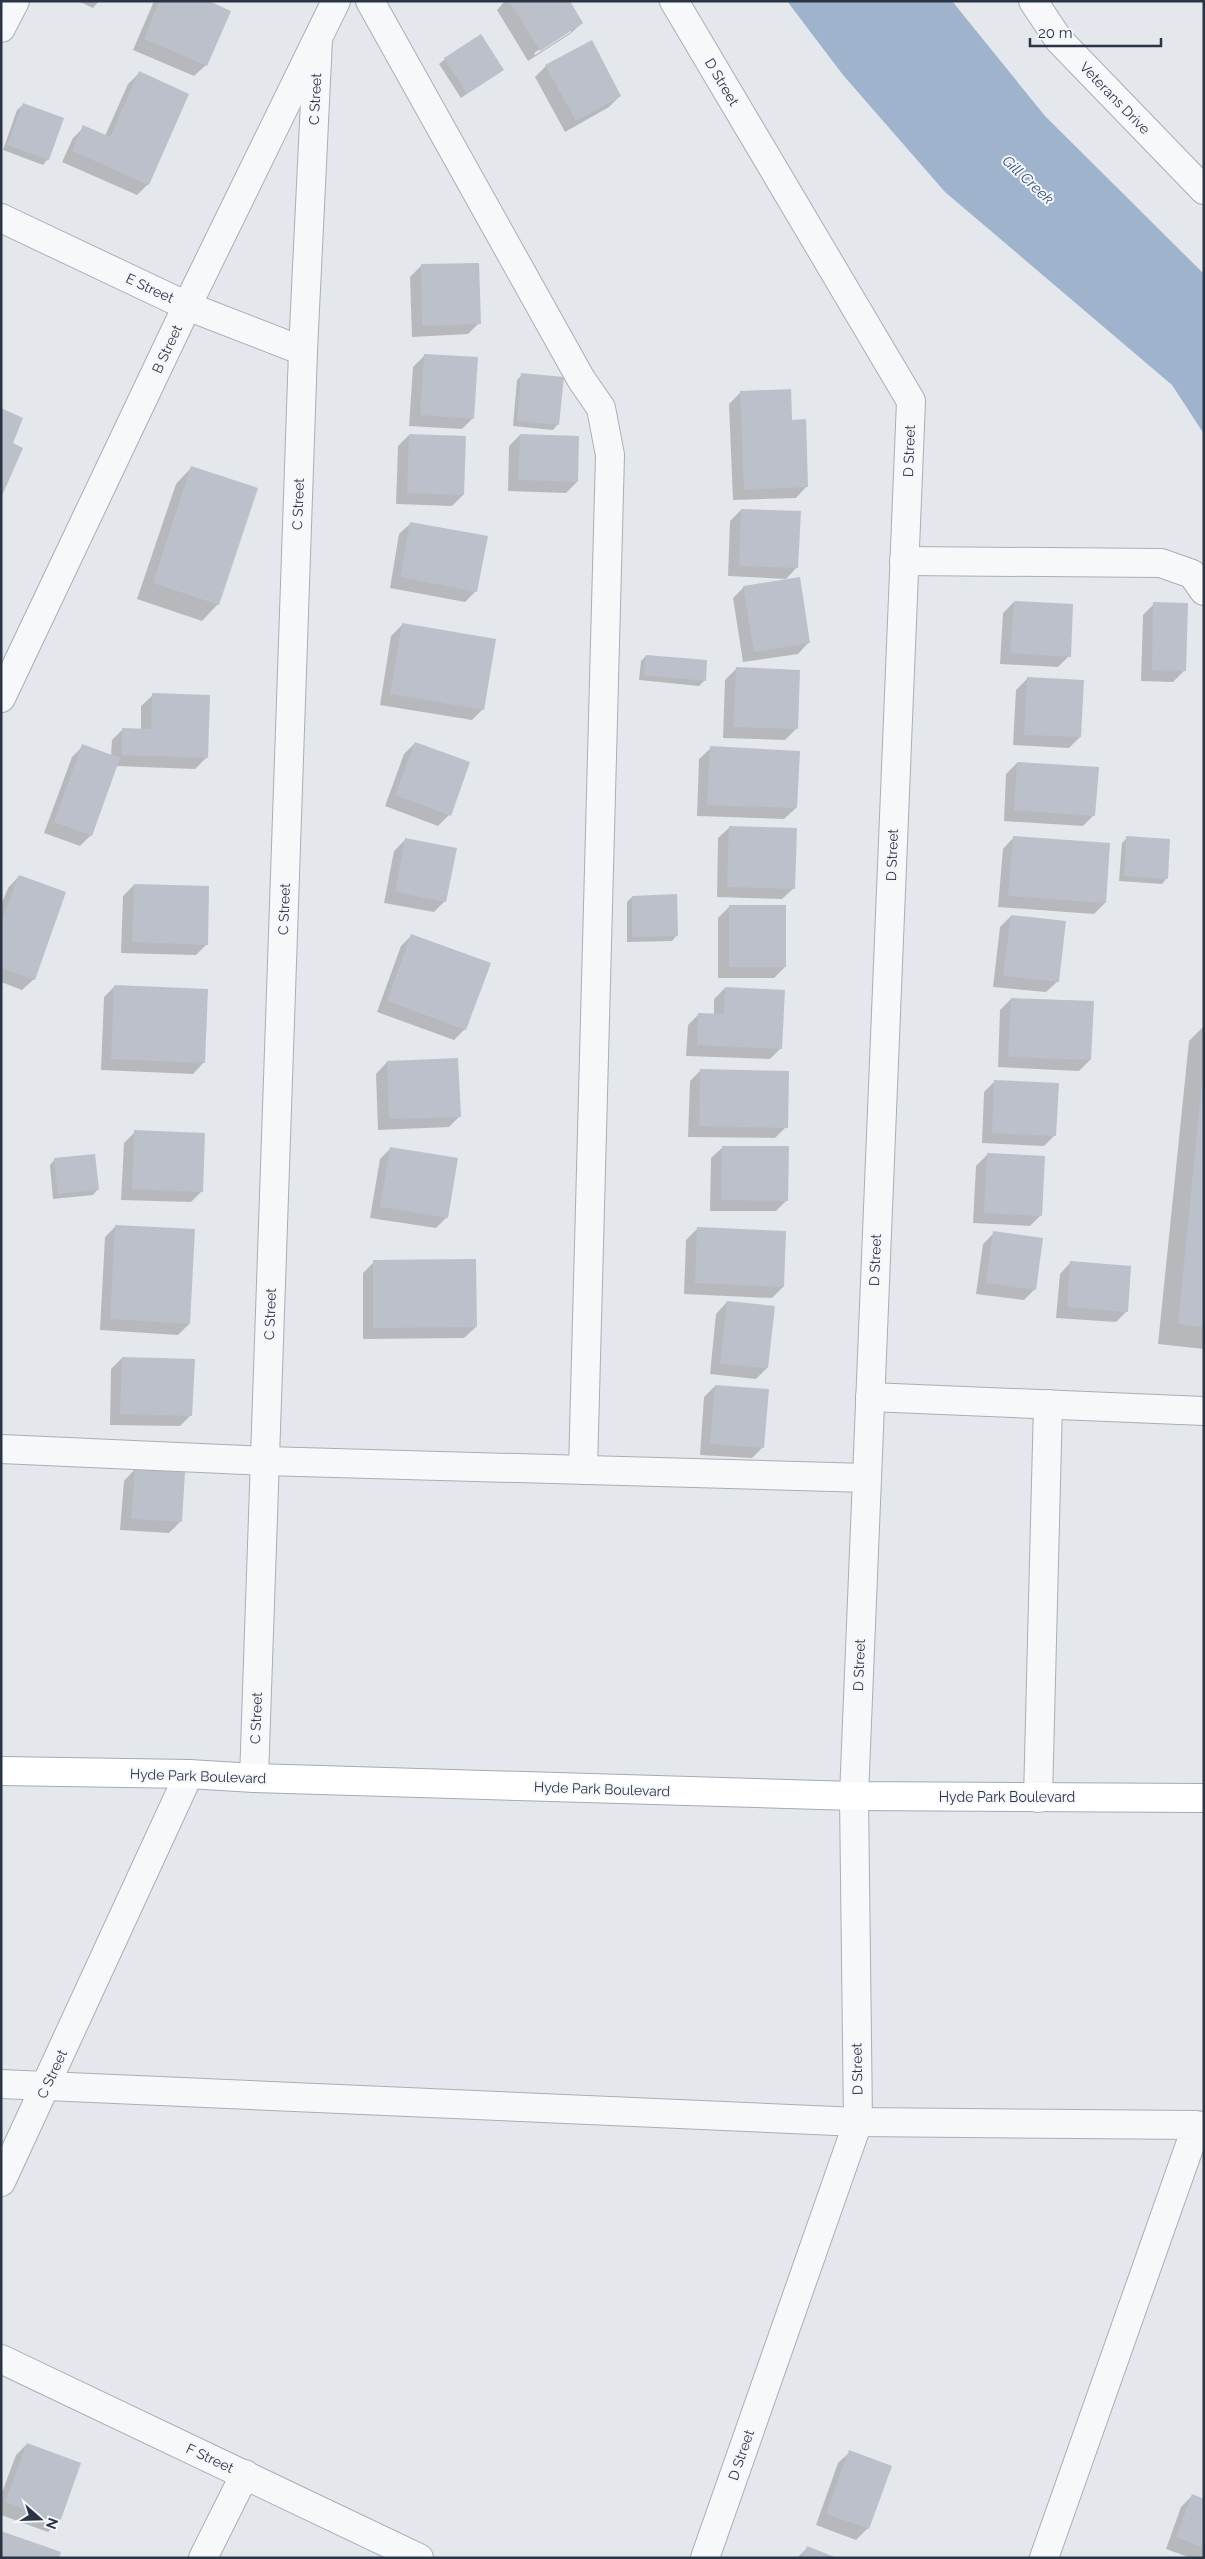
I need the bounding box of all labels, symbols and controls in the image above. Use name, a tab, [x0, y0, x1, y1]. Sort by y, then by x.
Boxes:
scale bar	[1030, 15, 1161, 47]
text: 20 m	[1038, 24, 1073, 42]
street label: D Street	[702, 55, 743, 109]
street label: Veterans Drive	[1077, 59, 1153, 137]
street label: C Street	[306, 72, 324, 125]
water label: Gill Creek	[999, 152, 1057, 208]
street label: E Street	[124, 270, 177, 306]
street label: B Street	[149, 322, 185, 376]
street label: D Street	[900, 424, 918, 477]
street label: C Street	[289, 477, 307, 530]
street label: D Street	[883, 828, 901, 881]
street label: C Street	[275, 882, 293, 935]
street label: D Street	[866, 1233, 884, 1286]
street label: C Street	[261, 1287, 279, 1340]
street label: D Street	[850, 1638, 868, 1691]
street label: C Street	[247, 1691, 265, 1744]
street label: Hyde Park Boulevard	[130, 1766, 266, 1786]
street label: Hyde Park Boulevard	[534, 1779, 670, 1799]
street label: Hyde Park Boulevard	[939, 1789, 1075, 1805]
street label: D Street	[849, 2042, 865, 2095]
street label: C Street	[34, 2047, 70, 2101]
street label: D Street	[725, 2427, 757, 2482]
street label: F Street	[184, 2440, 236, 2476]
north arrow	[15, 2494, 65, 2544]
text: N	[43, 2516, 62, 2531]

